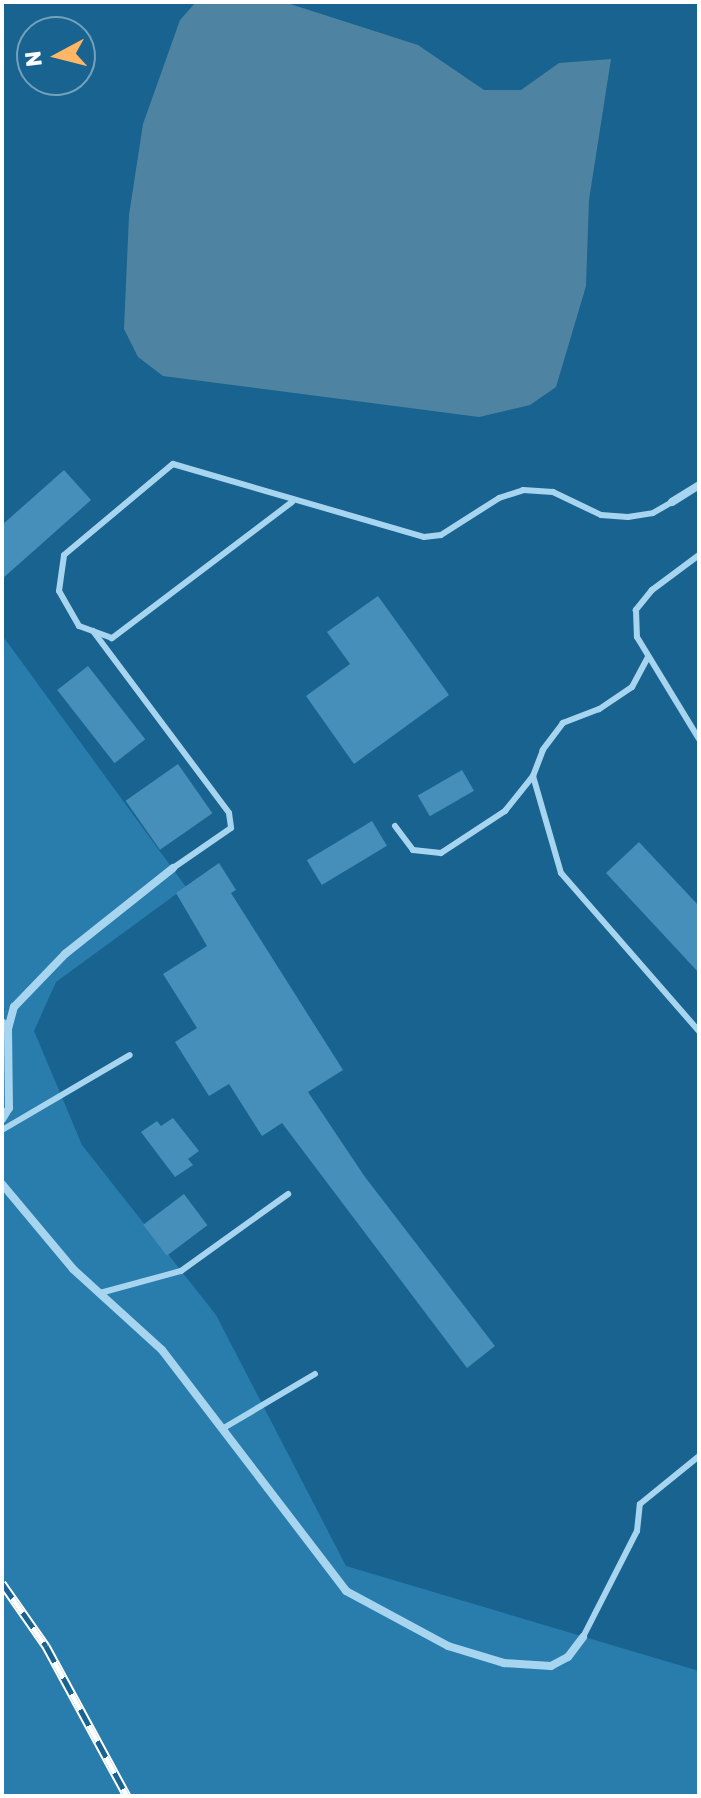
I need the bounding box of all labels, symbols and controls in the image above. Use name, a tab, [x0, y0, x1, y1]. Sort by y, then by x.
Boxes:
north arrow	[16, 16, 96, 96]
text: N	[19, 49, 48, 68]

